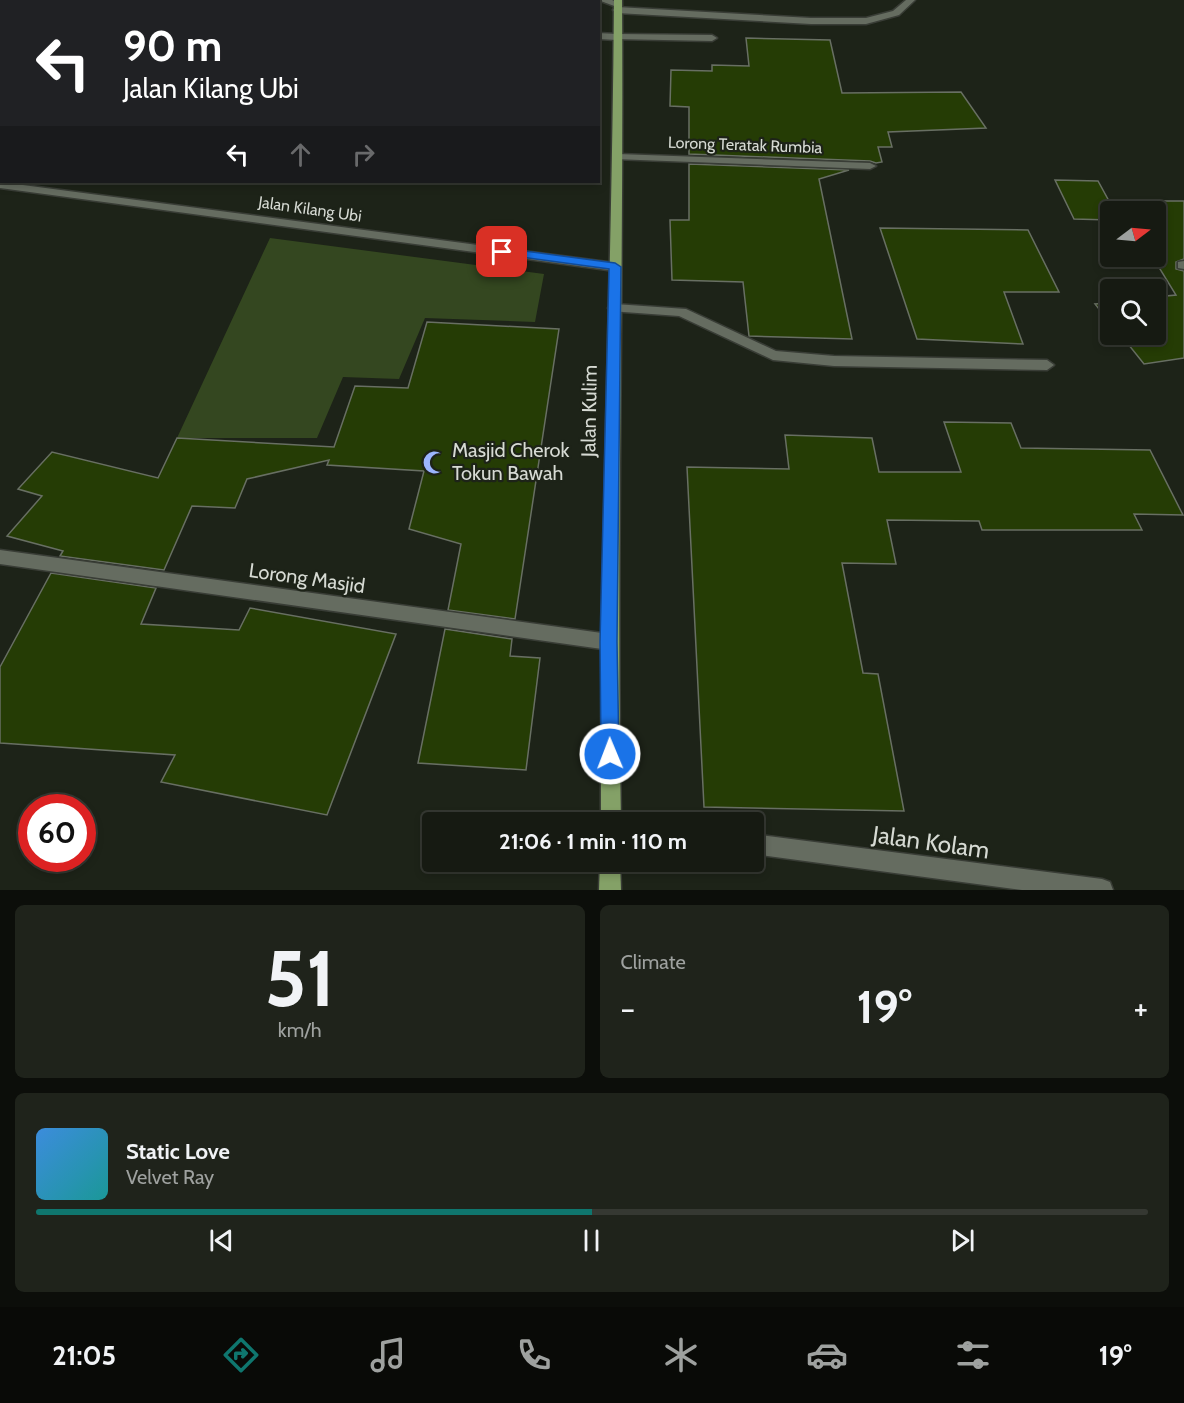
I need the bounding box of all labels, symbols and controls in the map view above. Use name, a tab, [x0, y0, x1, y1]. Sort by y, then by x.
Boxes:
text: 90 m	[123, 20, 222, 72]
icon: left	[24, 24, 102, 102]
text: Jalan Kilang Ubi	[123, 72, 299, 105]
street label: Lorong Teratak Rumbia	[668, 133, 823, 157]
icon: left	[221, 138, 254, 171]
icon: ahead	[284, 138, 317, 171]
icon: right	[347, 138, 380, 171]
street label: Jalan Kilang Ubi	[256, 192, 363, 226]
north arrow	[1100, 201, 1166, 267]
map controls	[1100, 201, 1166, 345]
pin	[476, 226, 527, 277]
icon: arrive	[485, 235, 518, 268]
button: search	[1100, 279, 1166, 345]
street label: Jalan Kulim	[576, 365, 602, 458]
place label: Masjid Cherok Tokun Bawah	[452, 438, 570, 485]
mosque icon: Masjid Cherok Tokun Bawah	[421, 449, 447, 475]
street label: Lorong Masjid	[247, 558, 367, 598]
position arrow	[578, 722, 642, 786]
speed limit sign: 60	[18, 794, 96, 872]
street label: Jalan Kolam	[870, 819, 991, 865]
text: 21:06 · 1 min · 110 m	[499, 828, 687, 855]
text: 51	[264, 931, 335, 1026]
text: Climate	[621, 950, 686, 974]
text: 19°	[857, 980, 912, 1034]
text: −	[621, 988, 635, 1028]
text: +	[1133, 988, 1148, 1028]
text: km/h	[278, 1018, 322, 1042]
text: Static Love	[126, 1138, 230, 1165]
text: Velvet Ray	[126, 1165, 214, 1189]
icon: previous	[205, 1224, 238, 1257]
icon: pause	[575, 1224, 608, 1257]
icon: next	[946, 1224, 979, 1257]
icon: directions	[220, 1334, 262, 1376]
icon: music	[367, 1334, 409, 1376]
icon: phone	[513, 1334, 555, 1376]
icon: climate	[660, 1334, 702, 1376]
icon: car	[806, 1334, 848, 1376]
icon: filters	[952, 1334, 994, 1376]
text: 21:05	[52, 1339, 116, 1372]
text: 19°	[1099, 1339, 1132, 1372]

